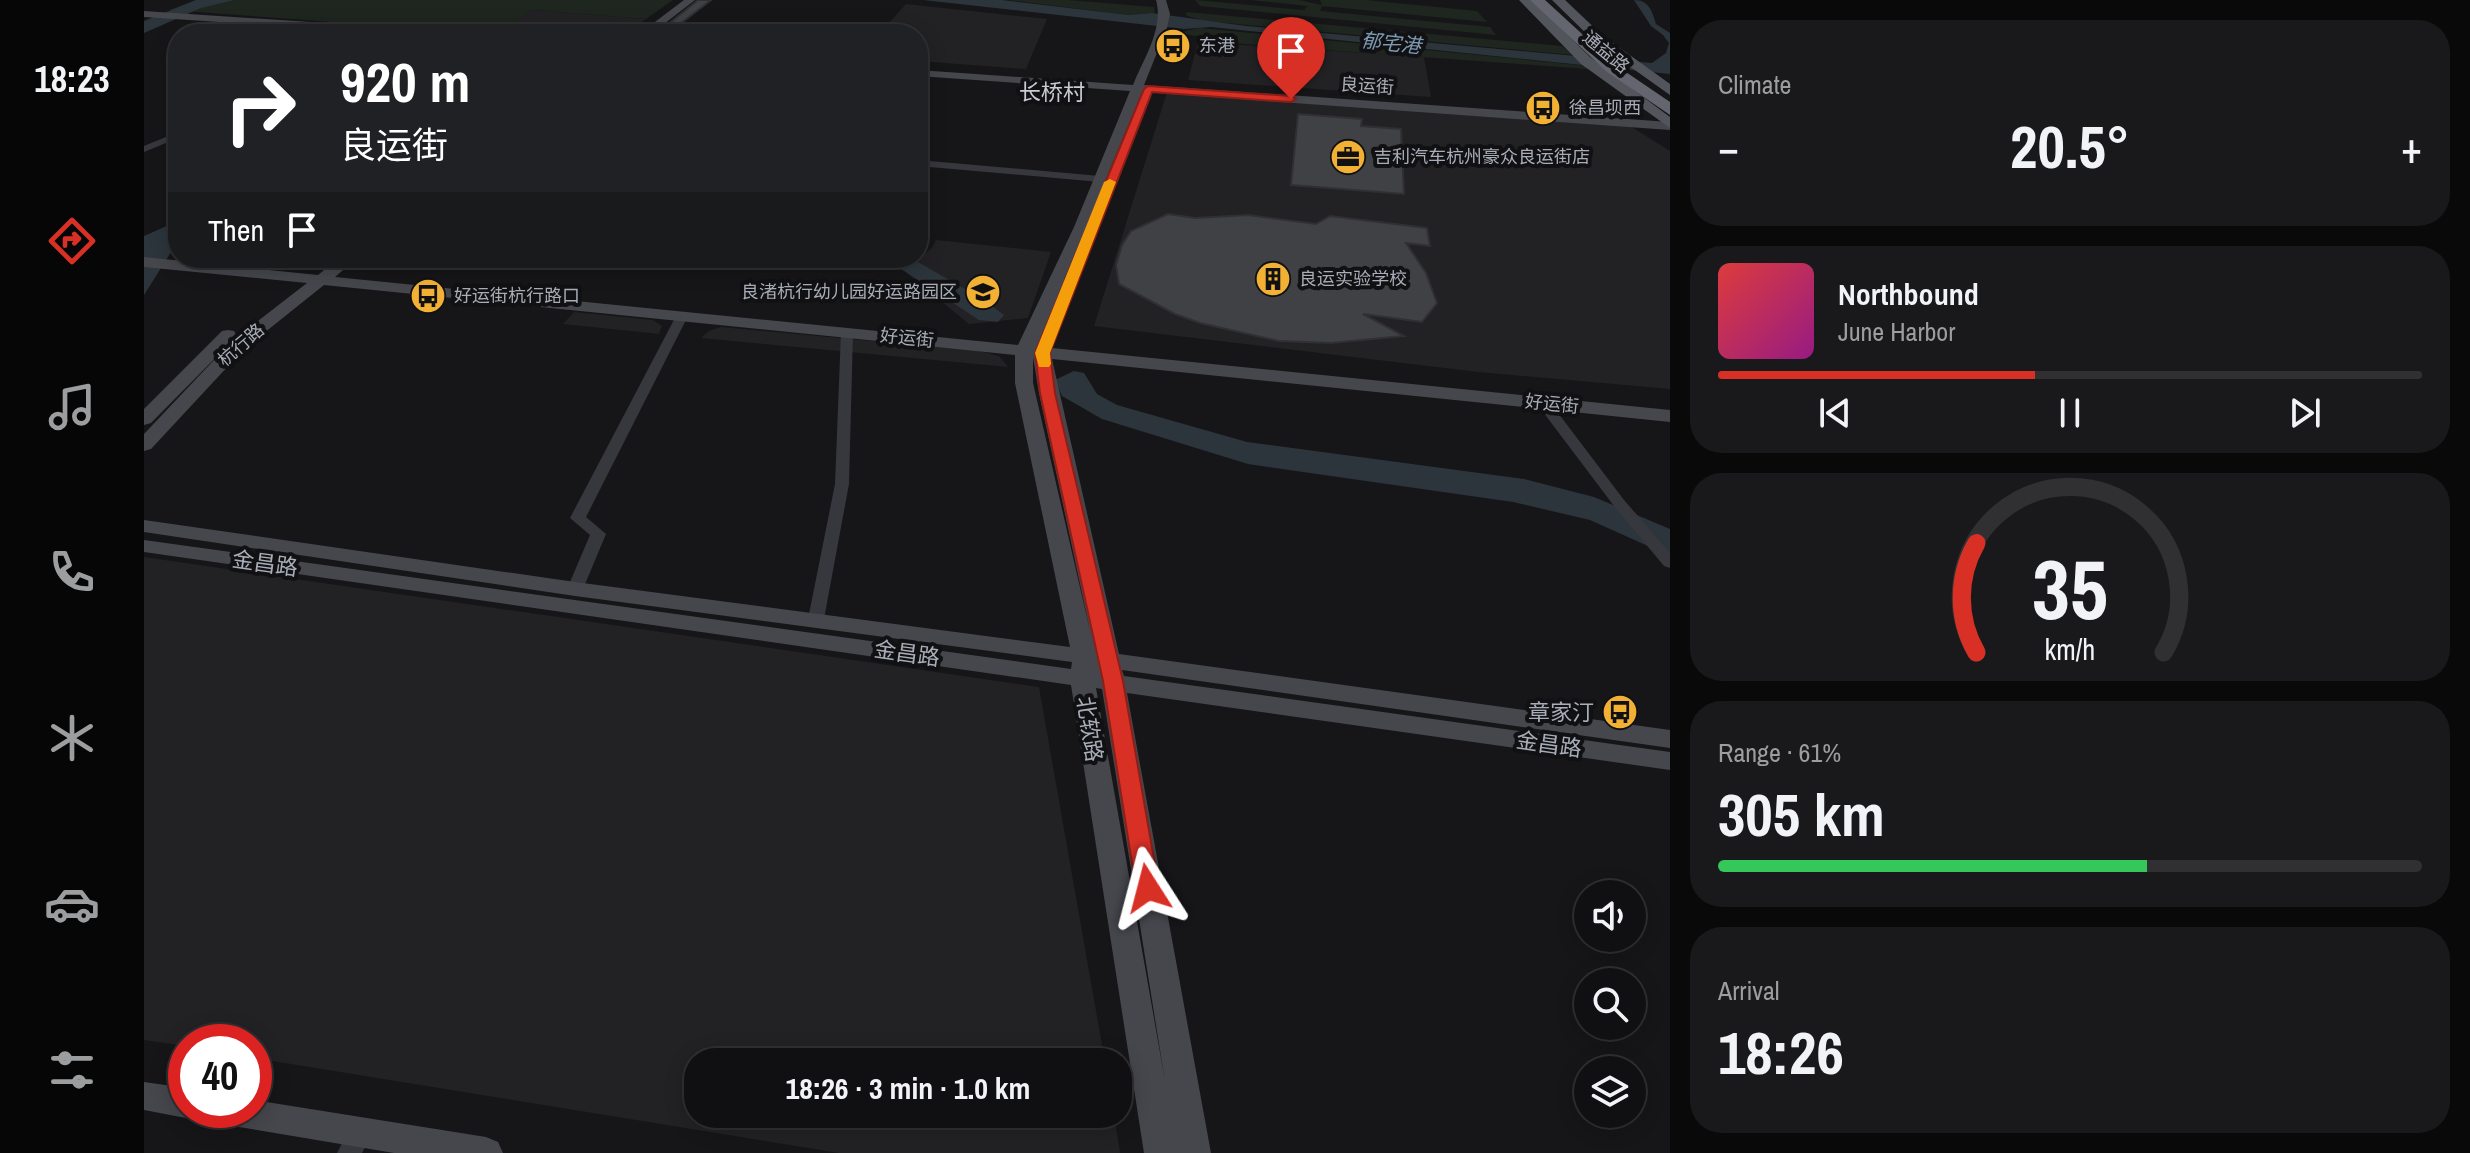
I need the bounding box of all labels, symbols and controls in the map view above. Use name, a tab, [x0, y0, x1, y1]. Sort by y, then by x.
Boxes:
pin	[1257, 17, 1325, 99]
street label: 通益路	[1578, 25, 1635, 79]
water label: 郁宅港	[1360, 26, 1425, 59]
bus stop icon: 东港	[1154, 27, 1192, 65]
icon: arrive	[1269, 29, 1313, 73]
place label: 东港	[1199, 33, 1235, 58]
text: 920 m	[340, 44, 470, 119]
text: 18:23	[34, 55, 110, 103]
icon: right	[208, 56, 312, 160]
text: Climate	[1718, 67, 1791, 102]
street label: 良运街	[1339, 71, 1395, 100]
district label: 长桥村	[1019, 77, 1085, 107]
bus stop icon: 徐昌坝西	[1524, 89, 1562, 127]
place label: 徐昌坝西	[1569, 95, 1641, 120]
text: 20.5°	[2010, 106, 2130, 187]
text: −	[1718, 117, 1739, 177]
text: +	[2401, 117, 2422, 177]
text: 良运街	[340, 121, 448, 169]
office icon: 吉利汽车杭州豪众良运街店	[1329, 138, 1367, 176]
place label: 吉利汽车杭州豪众良运街店	[1374, 144, 1590, 169]
icon: arrive	[280, 208, 324, 252]
text: Then	[208, 210, 264, 250]
icon: directions	[44, 213, 100, 269]
building icon: 良运实验学校	[1254, 260, 1292, 298]
place label: 良运实验学校	[1299, 266, 1407, 291]
school or university icon: 良渚杭行幼儿园好运路园区	[964, 273, 1002, 311]
text: Northbound	[1838, 274, 1979, 314]
bus stop icon: 好运街杭行路口	[409, 277, 447, 315]
place label: 良渚杭行幼儿园好运路园区	[741, 279, 957, 304]
place label: 好运街杭行路口	[454, 283, 580, 308]
text: June Harbor	[1838, 314, 1955, 349]
street label: 杭行路	[212, 317, 269, 372]
street label: 好运街	[879, 322, 935, 353]
icon: music	[44, 379, 100, 435]
street label: 好运街	[1524, 388, 1580, 419]
icon: previous	[1813, 391, 1857, 435]
icon: pause	[2048, 391, 2092, 435]
icon: next	[2283, 391, 2327, 435]
text: 35	[2032, 532, 2108, 644]
icon: phone	[44, 544, 100, 600]
street label: 金昌路	[230, 544, 300, 582]
text: km/h	[2045, 630, 2095, 669]
street label: 金昌路	[872, 634, 942, 672]
bus stop icon: 章家汀	[1601, 693, 1639, 731]
street label: 北软路	[1070, 694, 1110, 764]
place label: 章家汀	[1528, 697, 1594, 727]
icon: climate	[44, 710, 100, 766]
street label: 金昌路	[1514, 725, 1584, 763]
text: Range · 61%	[1718, 735, 1841, 770]
text: 305 km	[1718, 774, 1885, 855]
position arrow	[1106, 846, 1190, 930]
icon: car	[44, 876, 100, 932]
map controls	[1574, 880, 1646, 1128]
button: sound	[1574, 880, 1646, 952]
button: search	[1574, 968, 1646, 1040]
text: Arrival	[1718, 973, 1780, 1008]
text: 18:26	[1718, 1012, 1844, 1093]
speed limit sign: 40	[168, 1024, 272, 1128]
icon: filters	[44, 1042, 100, 1098]
button: layers	[1574, 1056, 1646, 1128]
text: 18:26 · 3 min · 1.0 km	[786, 1068, 1030, 1108]

